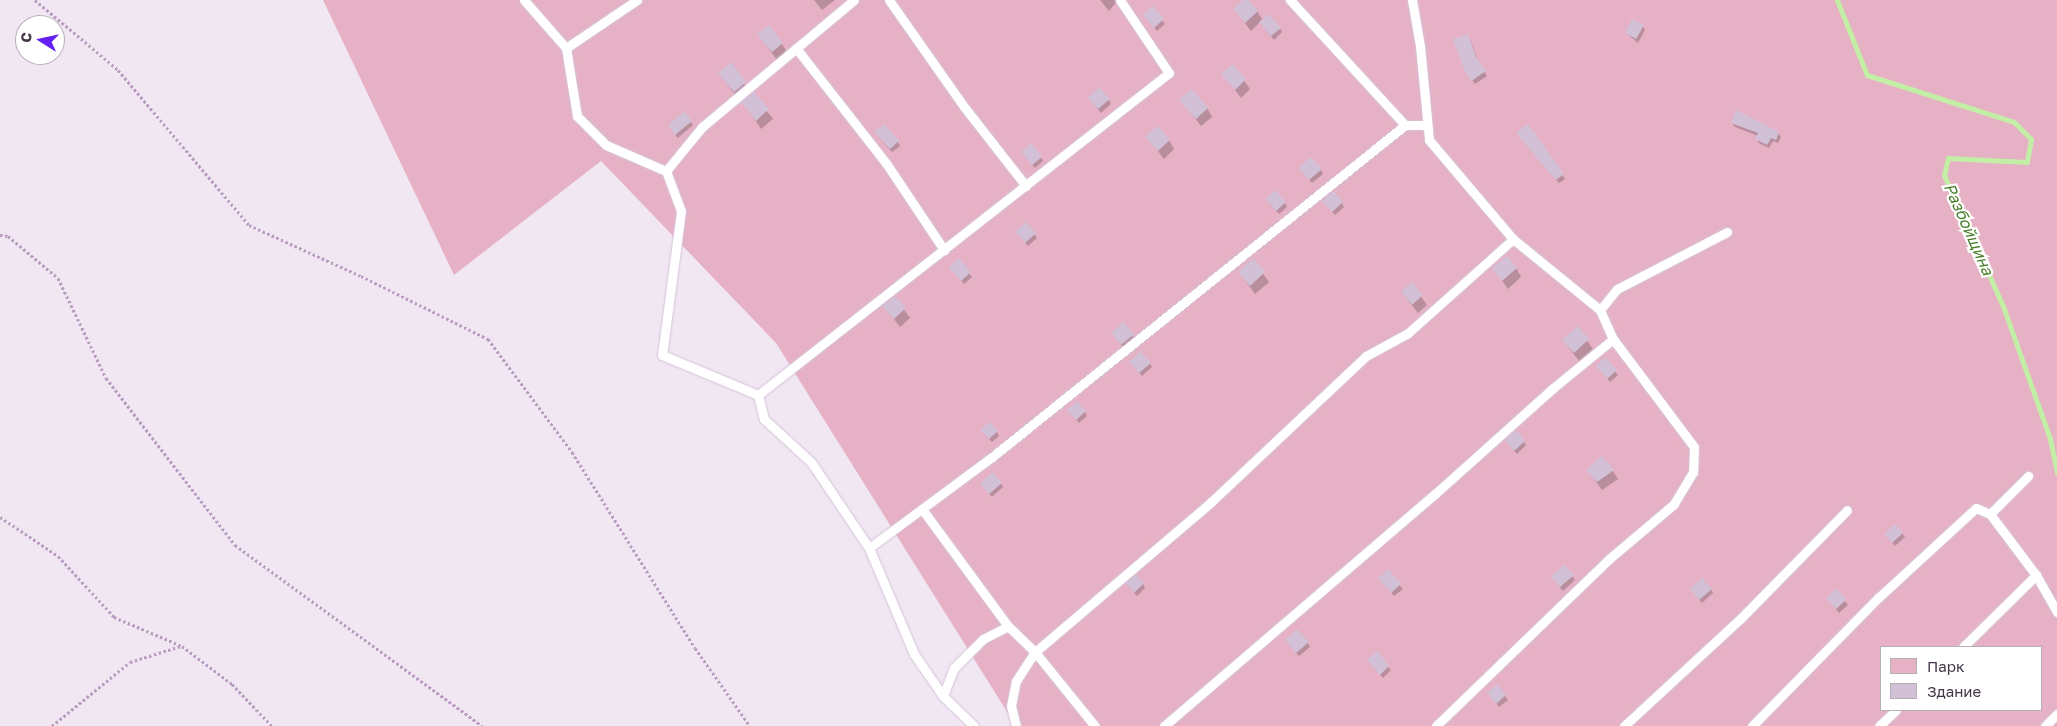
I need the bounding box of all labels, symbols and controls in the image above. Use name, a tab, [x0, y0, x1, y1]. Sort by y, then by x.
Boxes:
north arrow	[15, 15, 65, 65]
text: С	[16, 31, 35, 44]
water label: Разбойщина	[1940, 180, 1998, 278]
legend	[1880, 646, 2042, 711]
text: Парк	[1927, 657, 1965, 675]
text: Здание	[1927, 682, 1981, 700]

